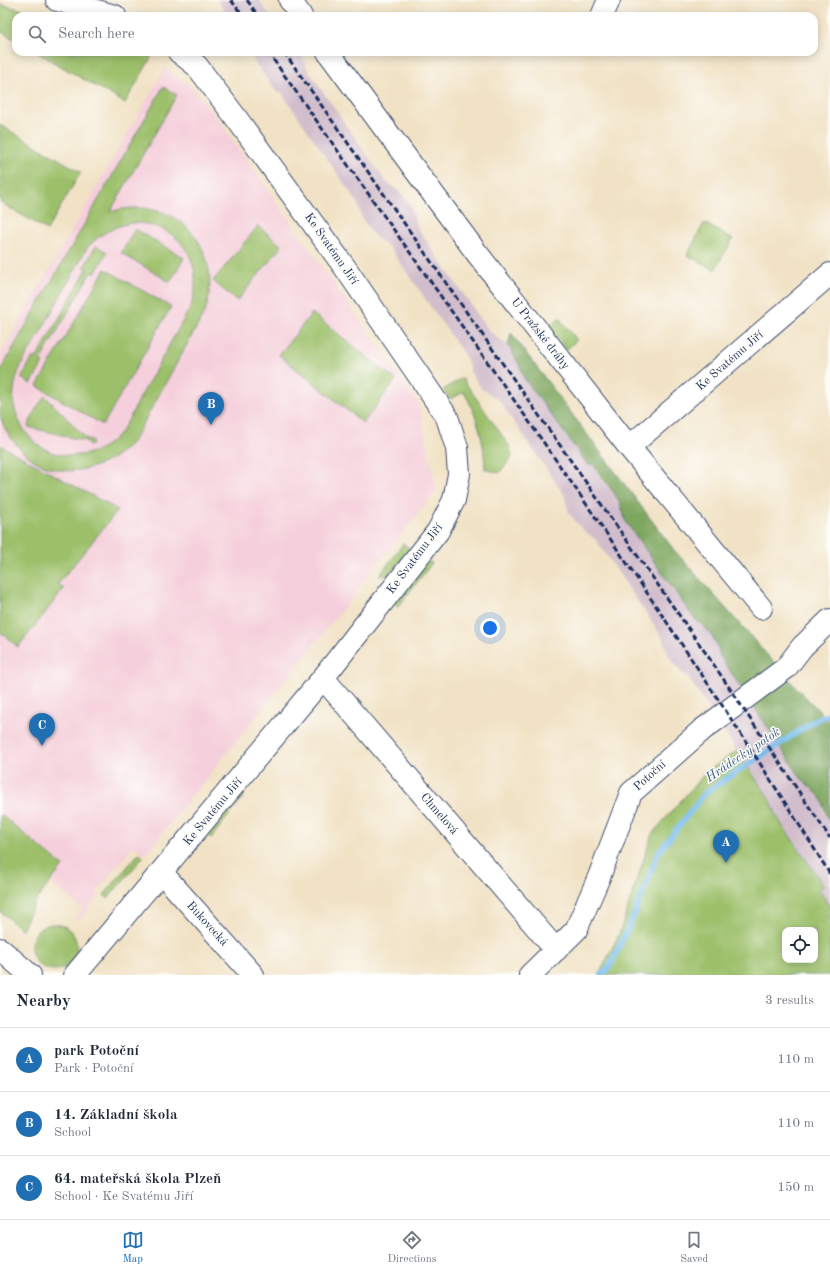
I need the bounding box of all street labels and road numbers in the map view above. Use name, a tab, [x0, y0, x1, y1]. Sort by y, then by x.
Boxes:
street label: Ke Svatému Jiří	[302, 211, 360, 288]
street label: U Pražské dráhy	[508, 296, 572, 373]
street label: Ke Svatému Jiří	[694, 328, 766, 393]
street label: Ke Svatému Jiří	[385, 521, 446, 596]
street label: Potoční	[632, 758, 669, 793]
street label: Ke Svatému Jiří	[181, 775, 245, 848]
street label: Chmelová	[418, 791, 460, 837]
street label: Bukovecká	[184, 900, 230, 949]

